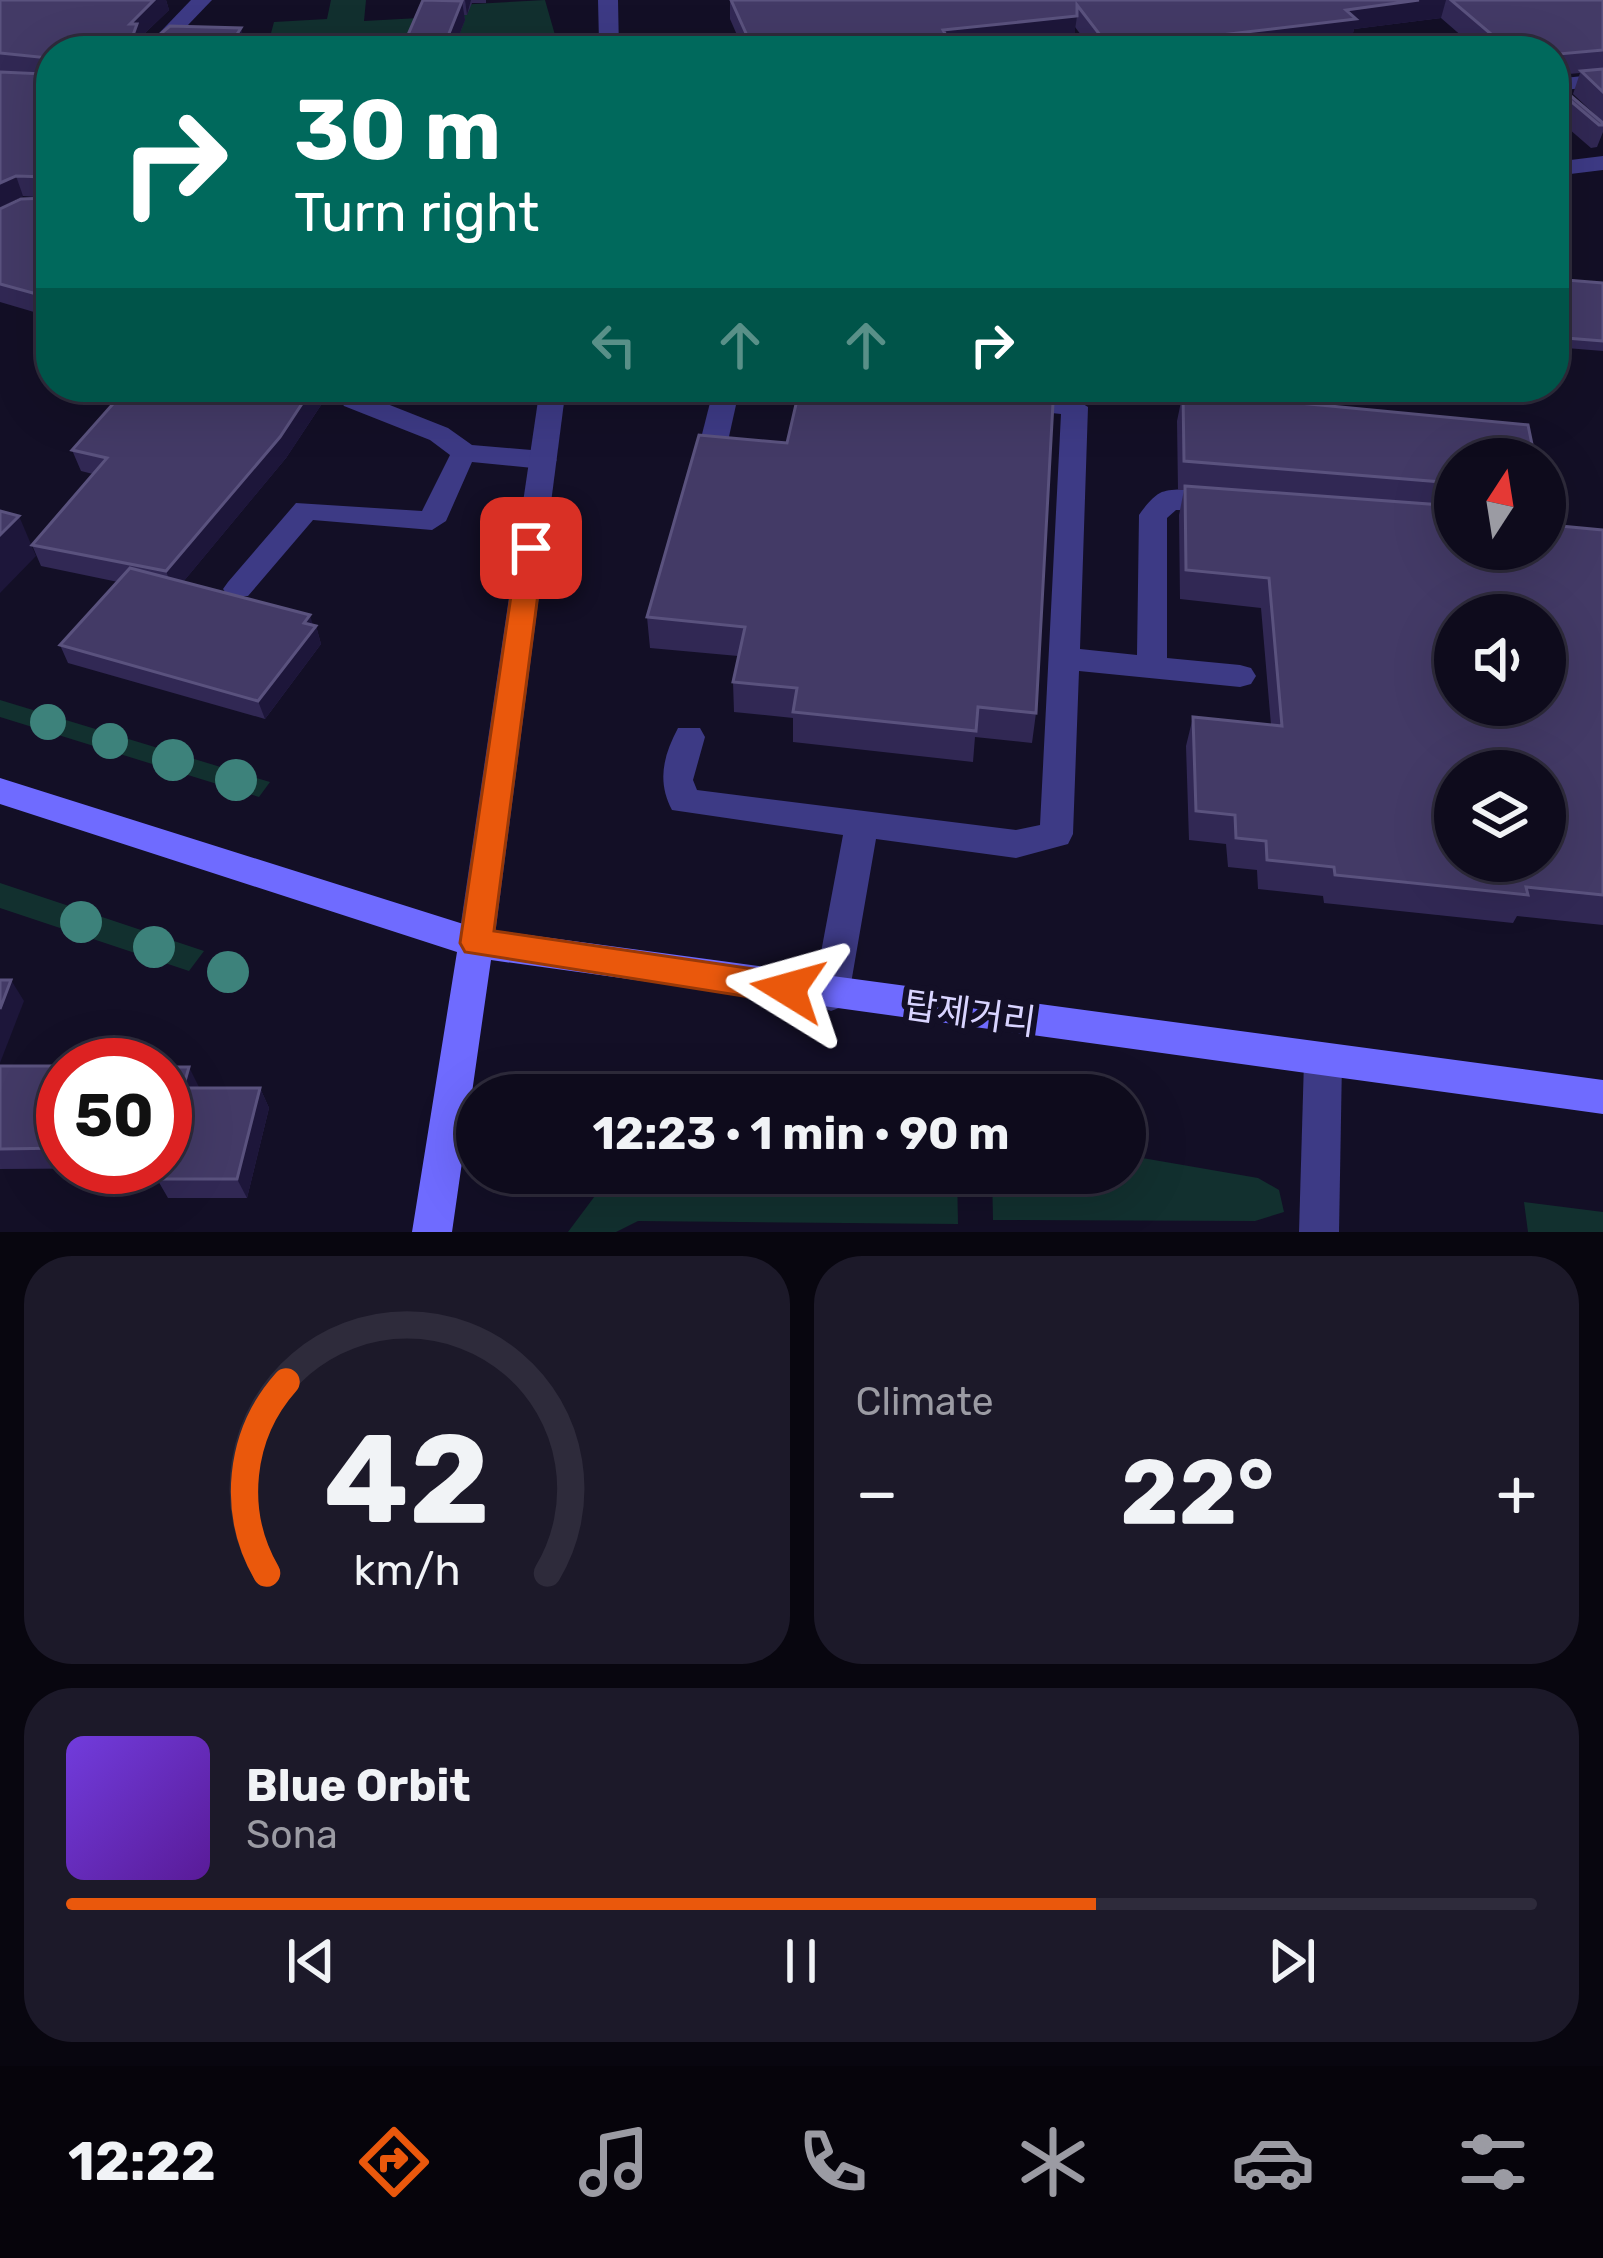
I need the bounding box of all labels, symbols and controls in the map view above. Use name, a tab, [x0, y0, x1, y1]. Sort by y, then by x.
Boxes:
text: 30 m	[294, 80, 501, 180]
icon: right	[96, 84, 252, 240]
text: Turn right	[294, 181, 539, 245]
icon: left	[581, 312, 647, 378]
icon: ahead	[707, 312, 773, 378]
icon: ahead	[833, 312, 899, 378]
icon: right	[959, 312, 1025, 378]
north arrow	[1434, 438, 1566, 570]
map controls	[1434, 438, 1566, 882]
pin	[480, 497, 582, 599]
icon: arrive	[498, 515, 564, 581]
button: sound	[1434, 594, 1566, 726]
button: layers	[1434, 750, 1566, 882]
position arrow	[725, 926, 851, 1052]
street label: 탑제거리	[901, 983, 1039, 1044]
speed limit sign: 50	[36, 1038, 192, 1194]
text: 12:23 · 1 min · 90 m	[593, 1107, 1009, 1160]
text: Climate	[856, 1379, 994, 1425]
text: 42	[324, 1405, 490, 1553]
text: 22°	[1120, 1439, 1274, 1546]
text: −	[856, 1453, 898, 1532]
text: +	[1496, 1453, 1537, 1532]
text: km/h	[353, 1545, 460, 1596]
text: Blue Orbit	[246, 1759, 470, 1812]
text: Sona	[246, 1812, 338, 1858]
icon: previous	[278, 1928, 344, 1994]
icon: pause	[768, 1928, 834, 1994]
icon: next	[1259, 1928, 1325, 1994]
icon: directions	[352, 2120, 436, 2204]
icon: music	[572, 2120, 656, 2204]
icon: phone	[791, 2120, 875, 2204]
icon: climate	[1011, 2120, 1095, 2204]
icon: car	[1231, 2120, 1315, 2204]
icon: filters	[1451, 2120, 1535, 2204]
text: 12:22	[68, 2130, 216, 2194]

